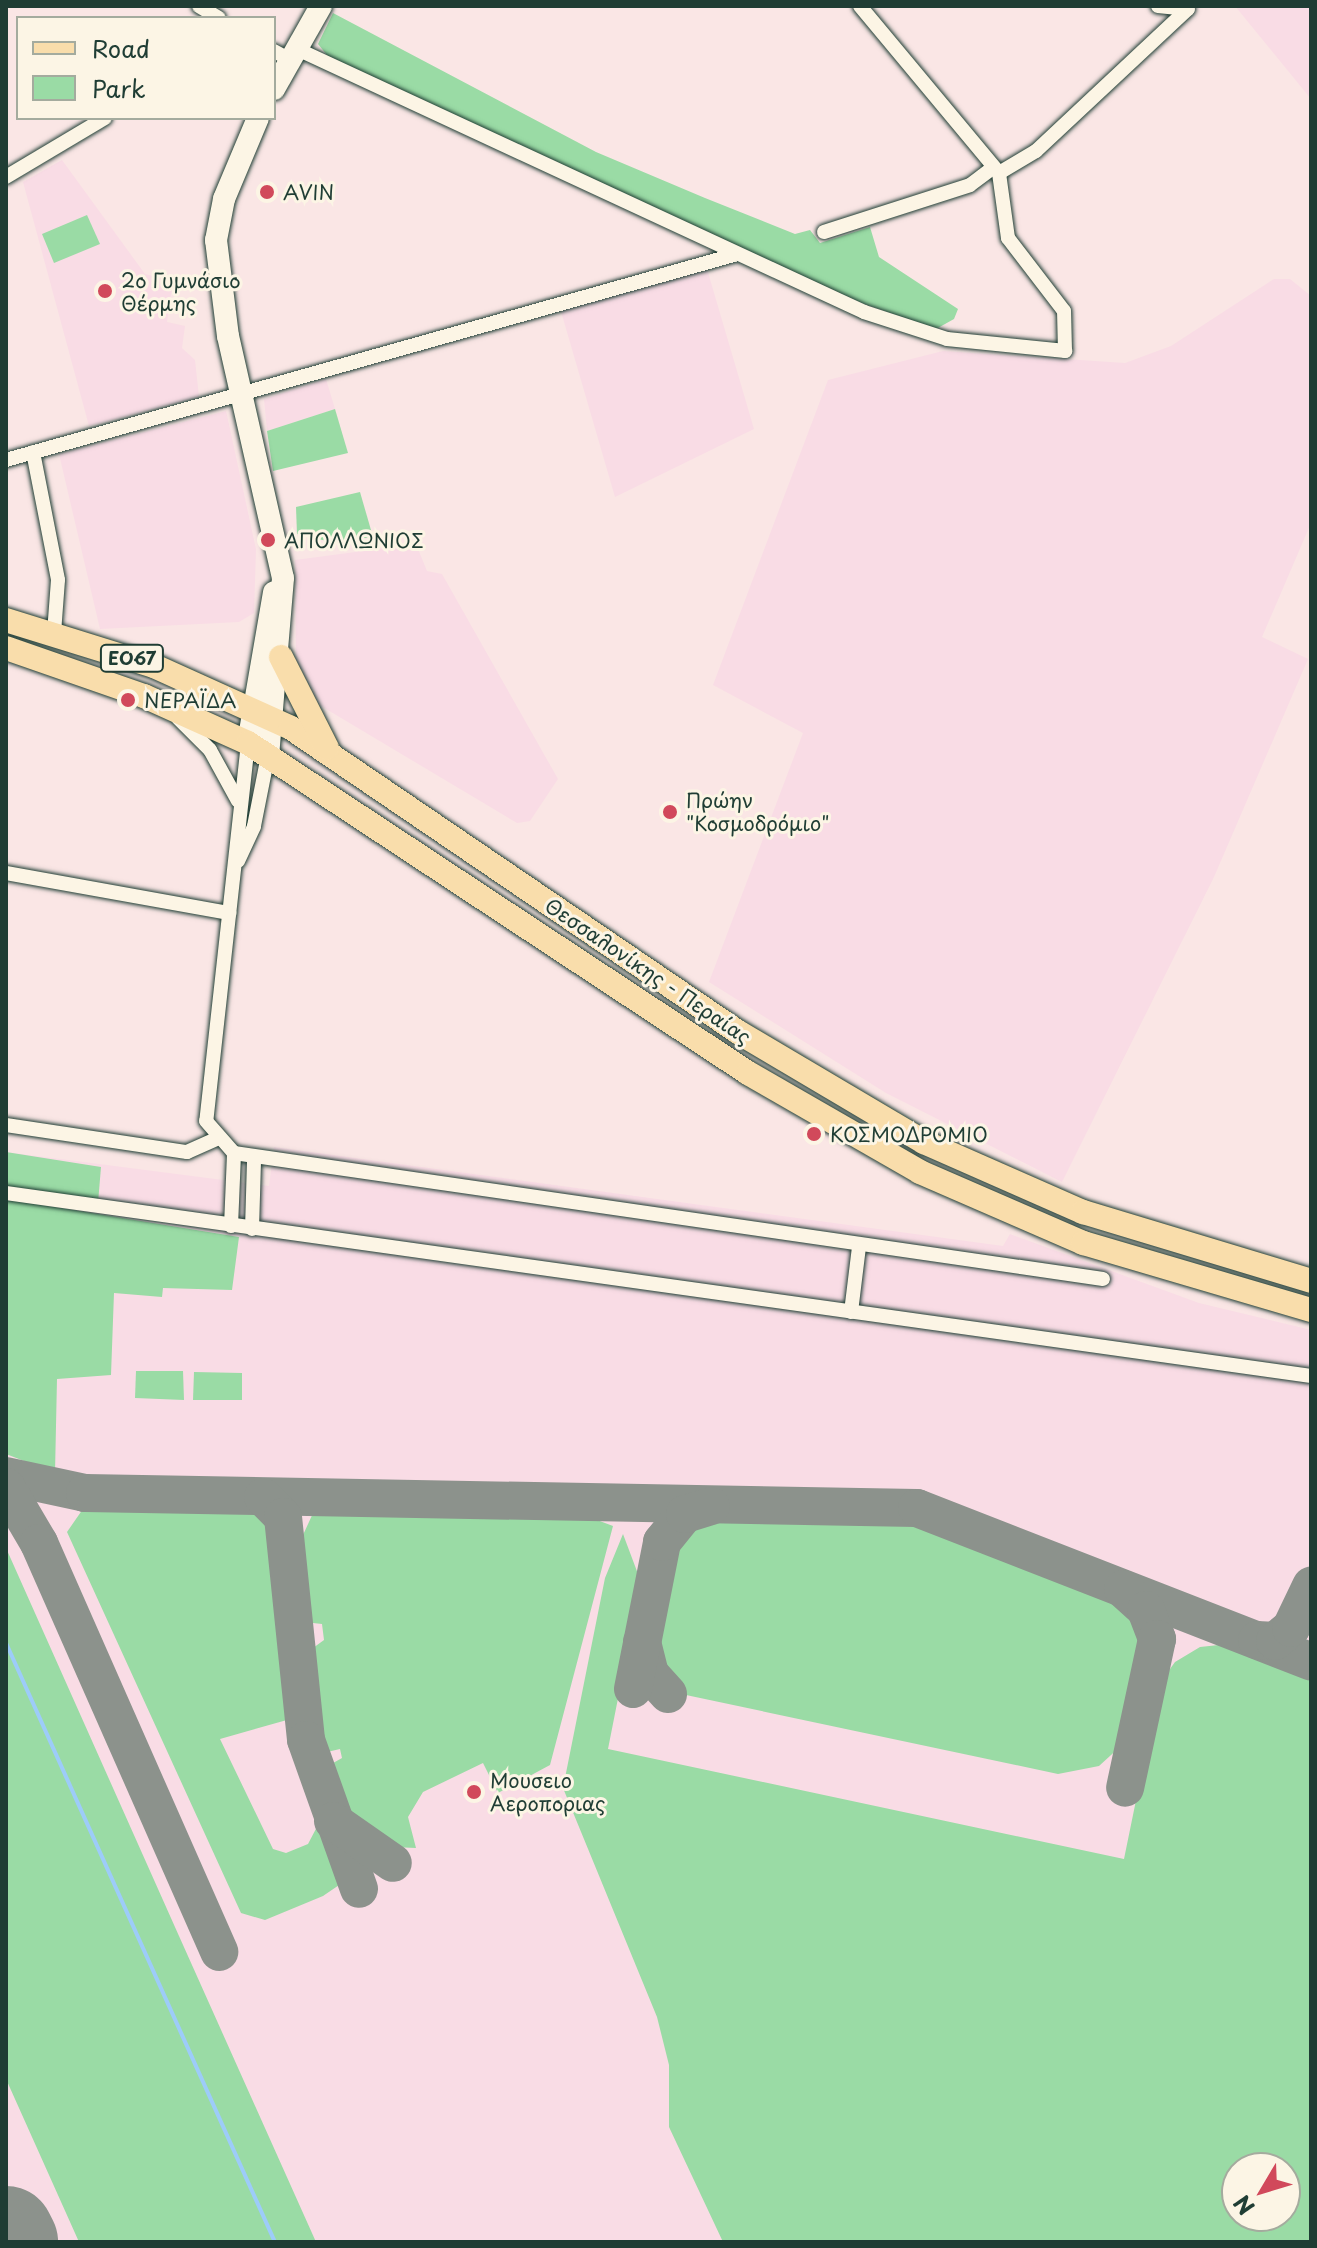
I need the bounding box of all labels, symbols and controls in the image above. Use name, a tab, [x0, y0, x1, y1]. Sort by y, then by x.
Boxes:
legend	[16, 16, 276, 120]
text: Road	[92, 30, 150, 66]
text: Park	[92, 70, 146, 106]
place label: AVIN	[283, 180, 334, 204]
marker: AVIN	[258, 183, 276, 201]
place label: 2ο Γυμνάσιο Θέρμης	[121, 268, 241, 315]
marker: 2ο Γυμνάσιο Θέρμης	[96, 282, 114, 300]
place label: ΑΠΟΛΛΩΝΙΟΣ	[284, 528, 424, 552]
marker: ΑΠΟΛΛΩΝΙΟΣ	[259, 531, 277, 549]
road number: ΕΟ67	[98, 644, 166, 672]
place label: ΝΕΡΑΪΔΑ	[144, 688, 237, 712]
marker: ΝΕΡΑΪΔΑ	[119, 691, 137, 709]
place label: Πρώην "Κοσμοδρόμιο"	[686, 788, 829, 835]
marker: Πρώην "Κοσμοδρόμιο"	[661, 803, 679, 821]
street label: Θεσσαλονίκης - Περαίας	[540, 893, 756, 1049]
place label: ΚΟΣΜΟΔΡΟΜΙΟ	[830, 1122, 988, 1146]
marker: ΚΟΣΜΟΔΡΟΜΙΟ	[805, 1125, 823, 1143]
place label: Μουσειο Αεροποριας	[490, 1768, 605, 1815]
marker: Μουσειο Αεροποριας	[465, 1783, 483, 1801]
north arrow	[1221, 2152, 1301, 2232]
text: N	[1225, 2189, 1262, 2223]

